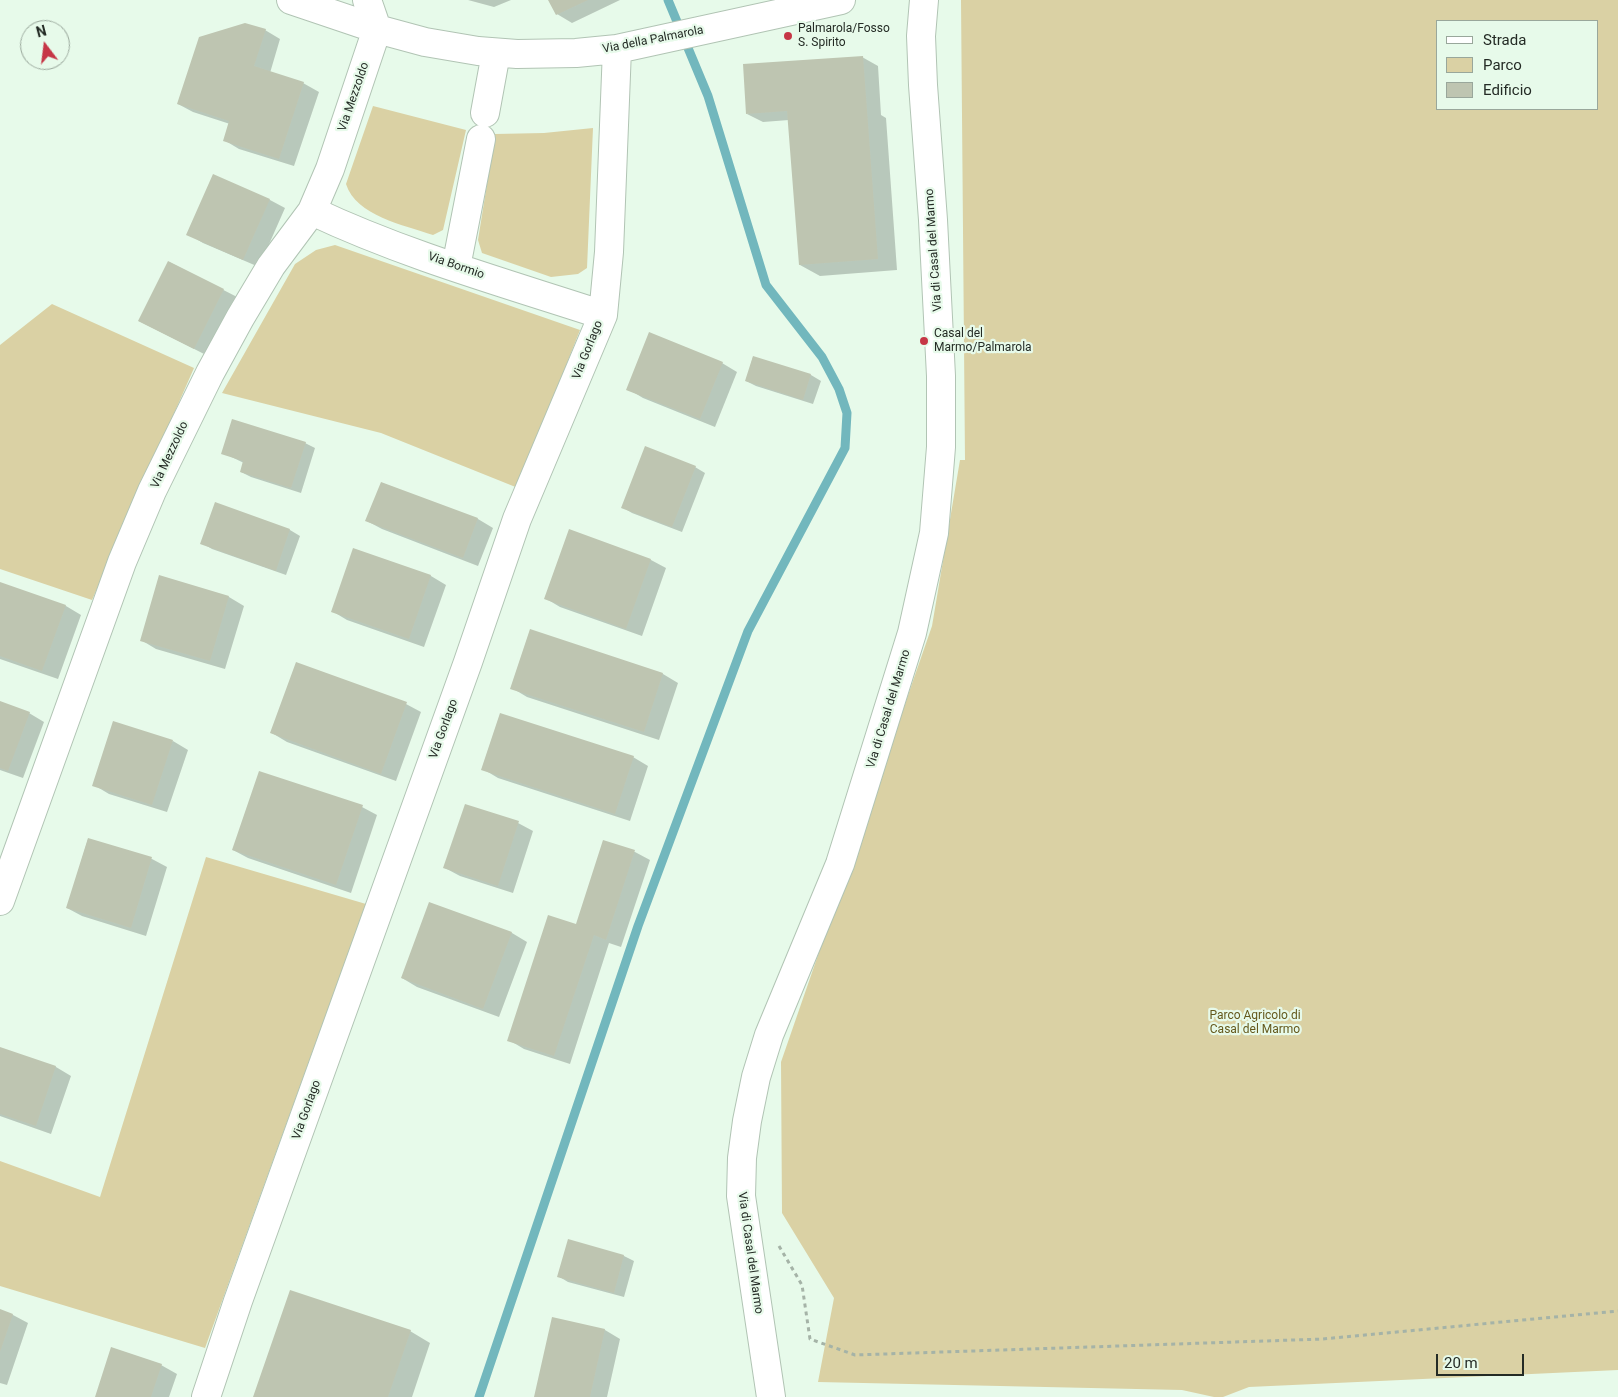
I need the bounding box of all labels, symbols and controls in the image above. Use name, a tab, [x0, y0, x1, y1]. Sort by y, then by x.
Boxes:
north arrow	[20, 20, 70, 70]
legend	[1436, 20, 1598, 110]
text: N	[35, 22, 48, 40]
place label: Palmarola/Fosso S. Spirito	[798, 22, 890, 50]
street label: Via della Palmarola	[601, 23, 705, 57]
marker: Palmarola/Fosso S. Spirito	[782, 30, 794, 42]
text: Strada	[1483, 31, 1526, 49]
text: Parco	[1483, 56, 1522, 74]
street label: Via Mezzoldo	[335, 61, 373, 133]
text: Edificio	[1483, 81, 1532, 99]
street label: Via di Casal del Marmo	[923, 188, 945, 312]
street label: Via Bormio	[426, 250, 486, 282]
street label: Via Gorlago	[570, 318, 606, 382]
place label: Casal del Marmo/Palmarola	[934, 327, 1032, 355]
marker: Casal del Marmo/Palmarola	[918, 335, 930, 347]
street label: Via Mezzoldo	[148, 419, 192, 491]
street label: Via di Casal del Marmo	[864, 648, 914, 770]
street label: Via Gorlago	[427, 697, 461, 761]
park label: Parco Agricolo di Casal del Marmo	[1209, 1009, 1301, 1037]
street label: Via Gorlago	[290, 1078, 324, 1142]
street label: Via di Casal del Marmo	[734, 1191, 766, 1315]
scale bar	[1438, 1344, 1526, 1376]
text: 20 m	[1444, 1354, 1478, 1372]

